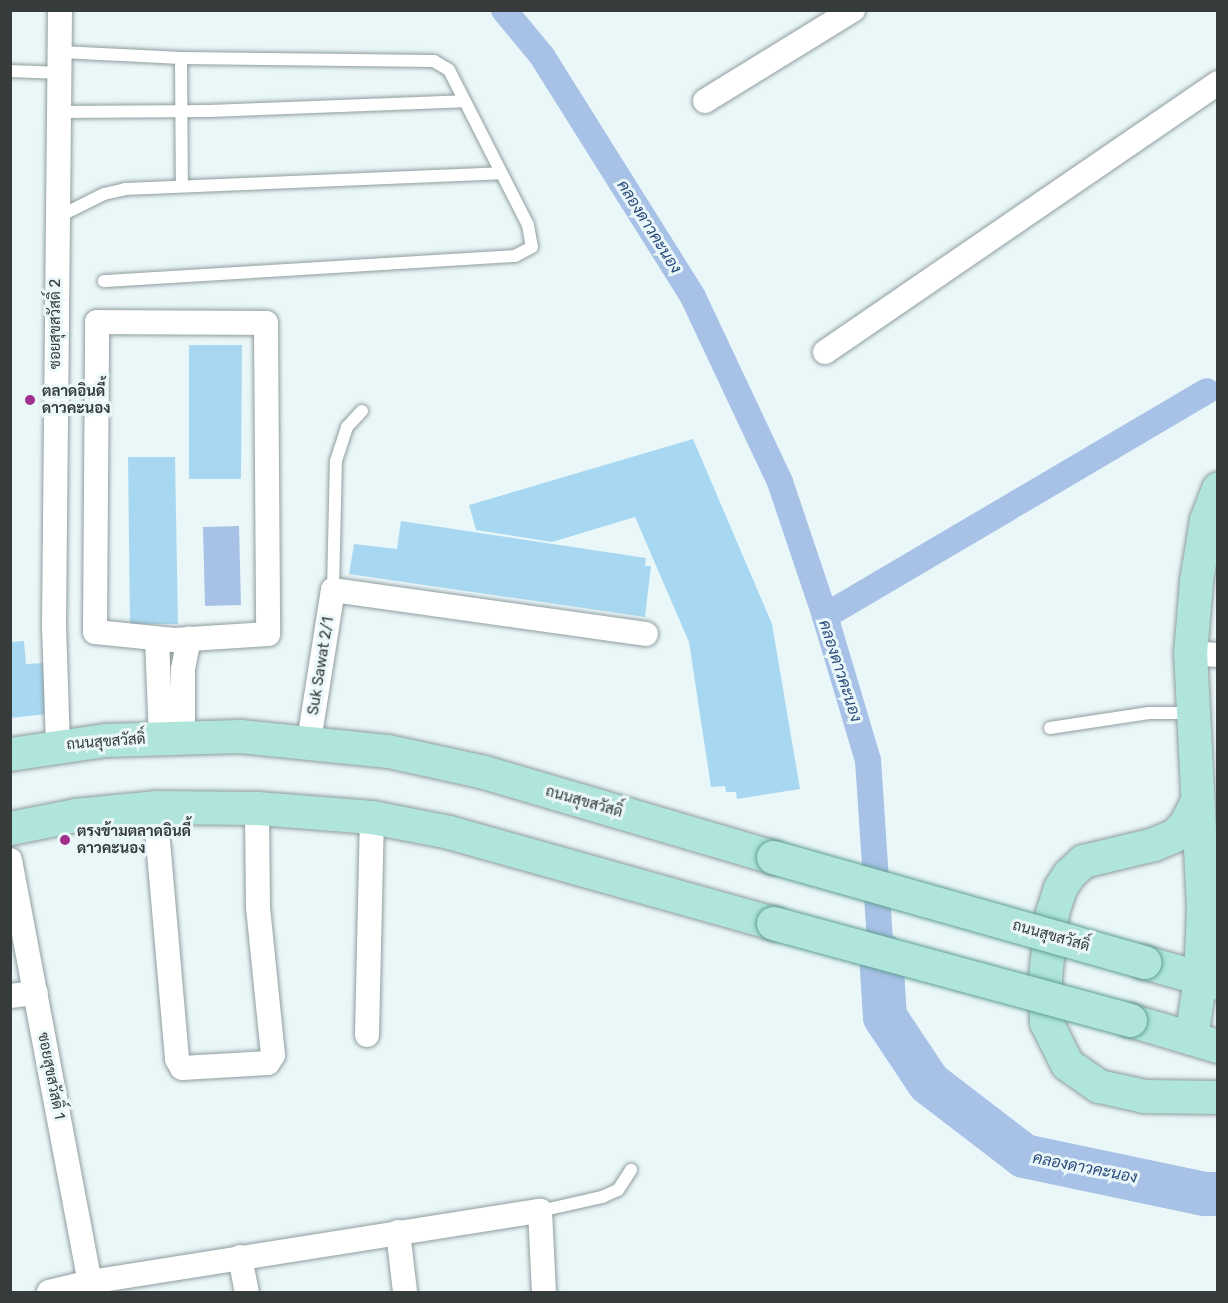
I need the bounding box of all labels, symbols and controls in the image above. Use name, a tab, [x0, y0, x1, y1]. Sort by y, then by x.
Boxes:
water label: คลองดาวคะนอง	[613, 177, 685, 277]
street label: ซอยสุขสวัสดิ์ 2	[47, 279, 65, 369]
place label: ตลาดอินดี้ ดาวคะนอง	[42, 382, 110, 417]
marker: ตลาดอินดี้ ดาวคะนอง	[23, 393, 37, 407]
street label: Suk Sawat 2/1	[304, 616, 338, 716]
water label: คลองดาวคะนอง	[814, 618, 866, 724]
street label: ถนนสุขสวัสดิ์	[66, 730, 146, 754]
street label: ถนนสุขสวัสดิ์	[543, 782, 625, 822]
place label: ตรงข้ามตลาดอินดี้ ดาวคะนอง	[77, 822, 191, 857]
marker: ตรงข้ามตลาดอินดี้ ดาวคะนอง	[58, 833, 72, 847]
street label: ถนนสุขสวัสดิ์	[1010, 916, 1092, 956]
street label: ซอยสุขสวัสดิ์ 1	[34, 1031, 68, 1121]
water label: คลองดาวคะนอง	[1031, 1148, 1139, 1188]

